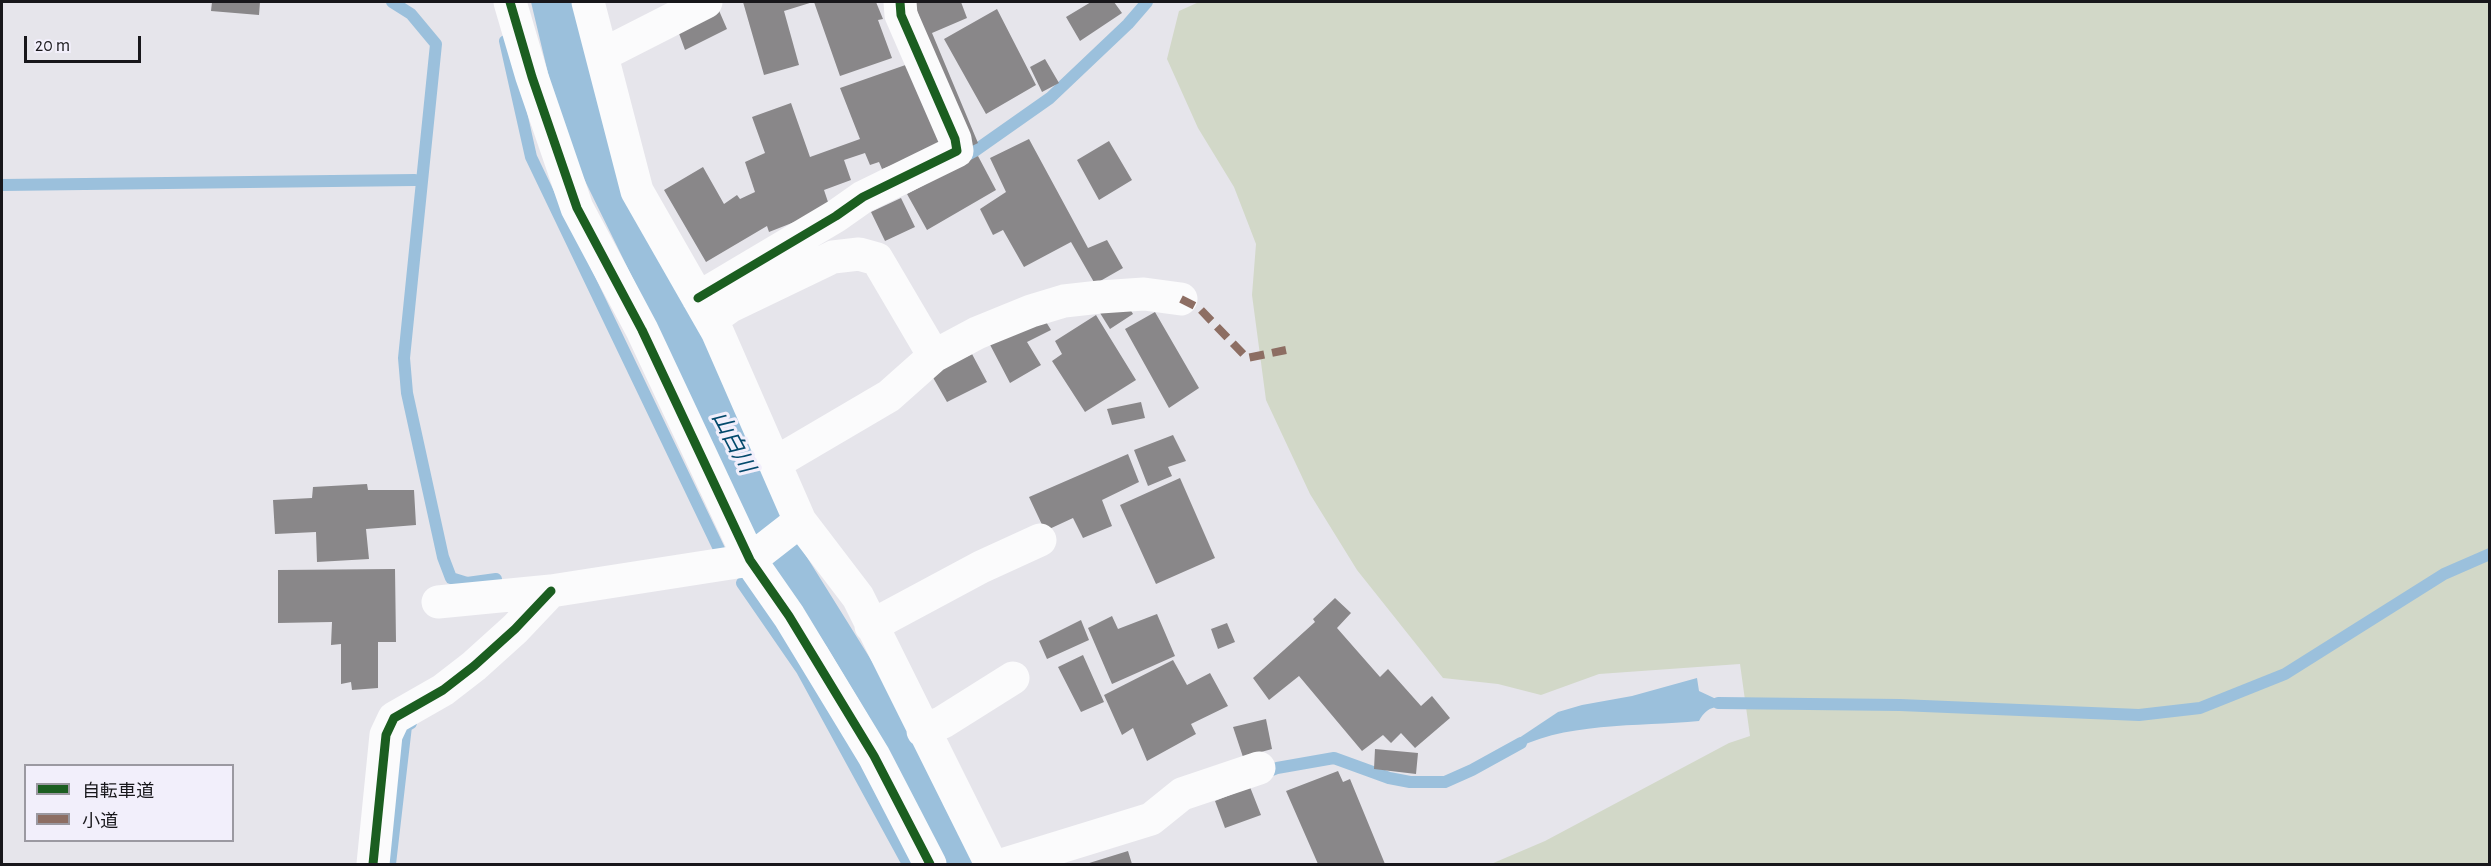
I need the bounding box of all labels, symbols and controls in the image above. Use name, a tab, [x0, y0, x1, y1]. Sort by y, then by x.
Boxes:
scale bar	[27, 24, 144, 62]
text: 20 m	[35, 37, 70, 55]
water label: 山白川	[706, 407, 760, 477]
legend	[24, 764, 234, 842]
text: 自転車道	[82, 783, 154, 801]
text: 小道	[82, 813, 118, 831]

